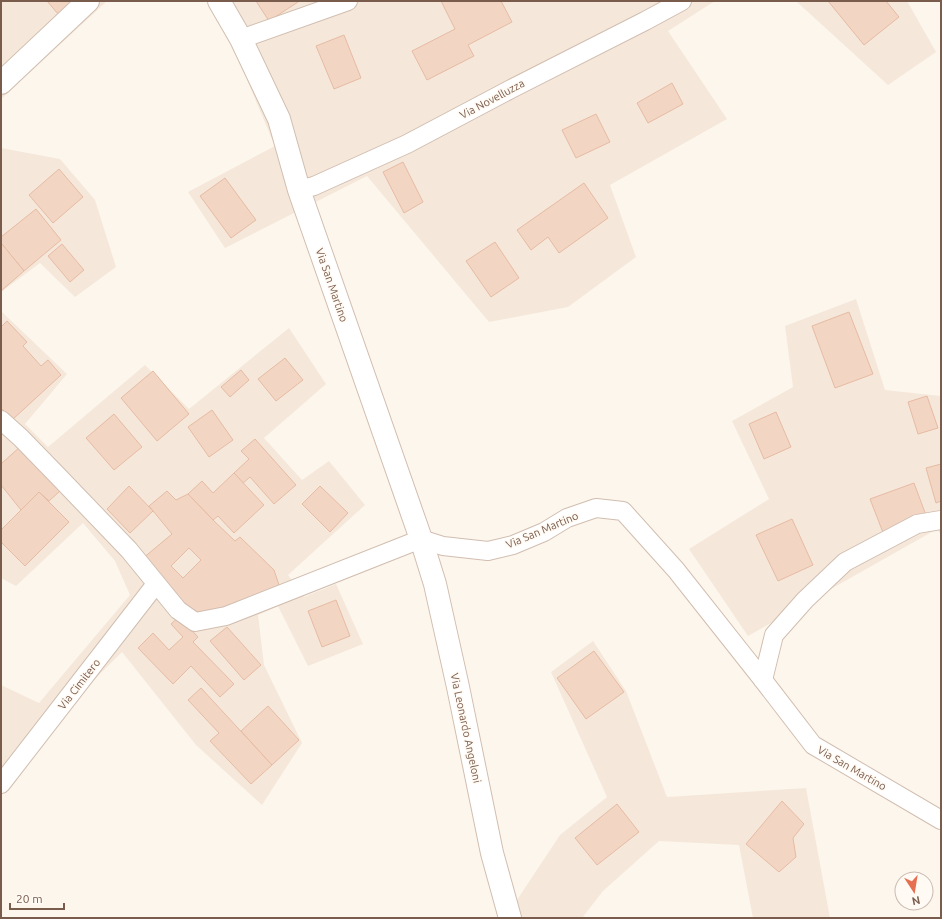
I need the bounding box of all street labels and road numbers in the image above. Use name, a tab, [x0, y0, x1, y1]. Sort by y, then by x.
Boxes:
street label: Via Novelluzza	[458, 77, 526, 121]
street label: Via San Martino	[314, 246, 350, 324]
street label: Via San Martino	[504, 509, 580, 551]
street label: Via Cimitero	[56, 656, 102, 712]
street label: Via Leonardo Angeloni	[449, 672, 483, 784]
street label: Via San Martino	[815, 743, 889, 793]

